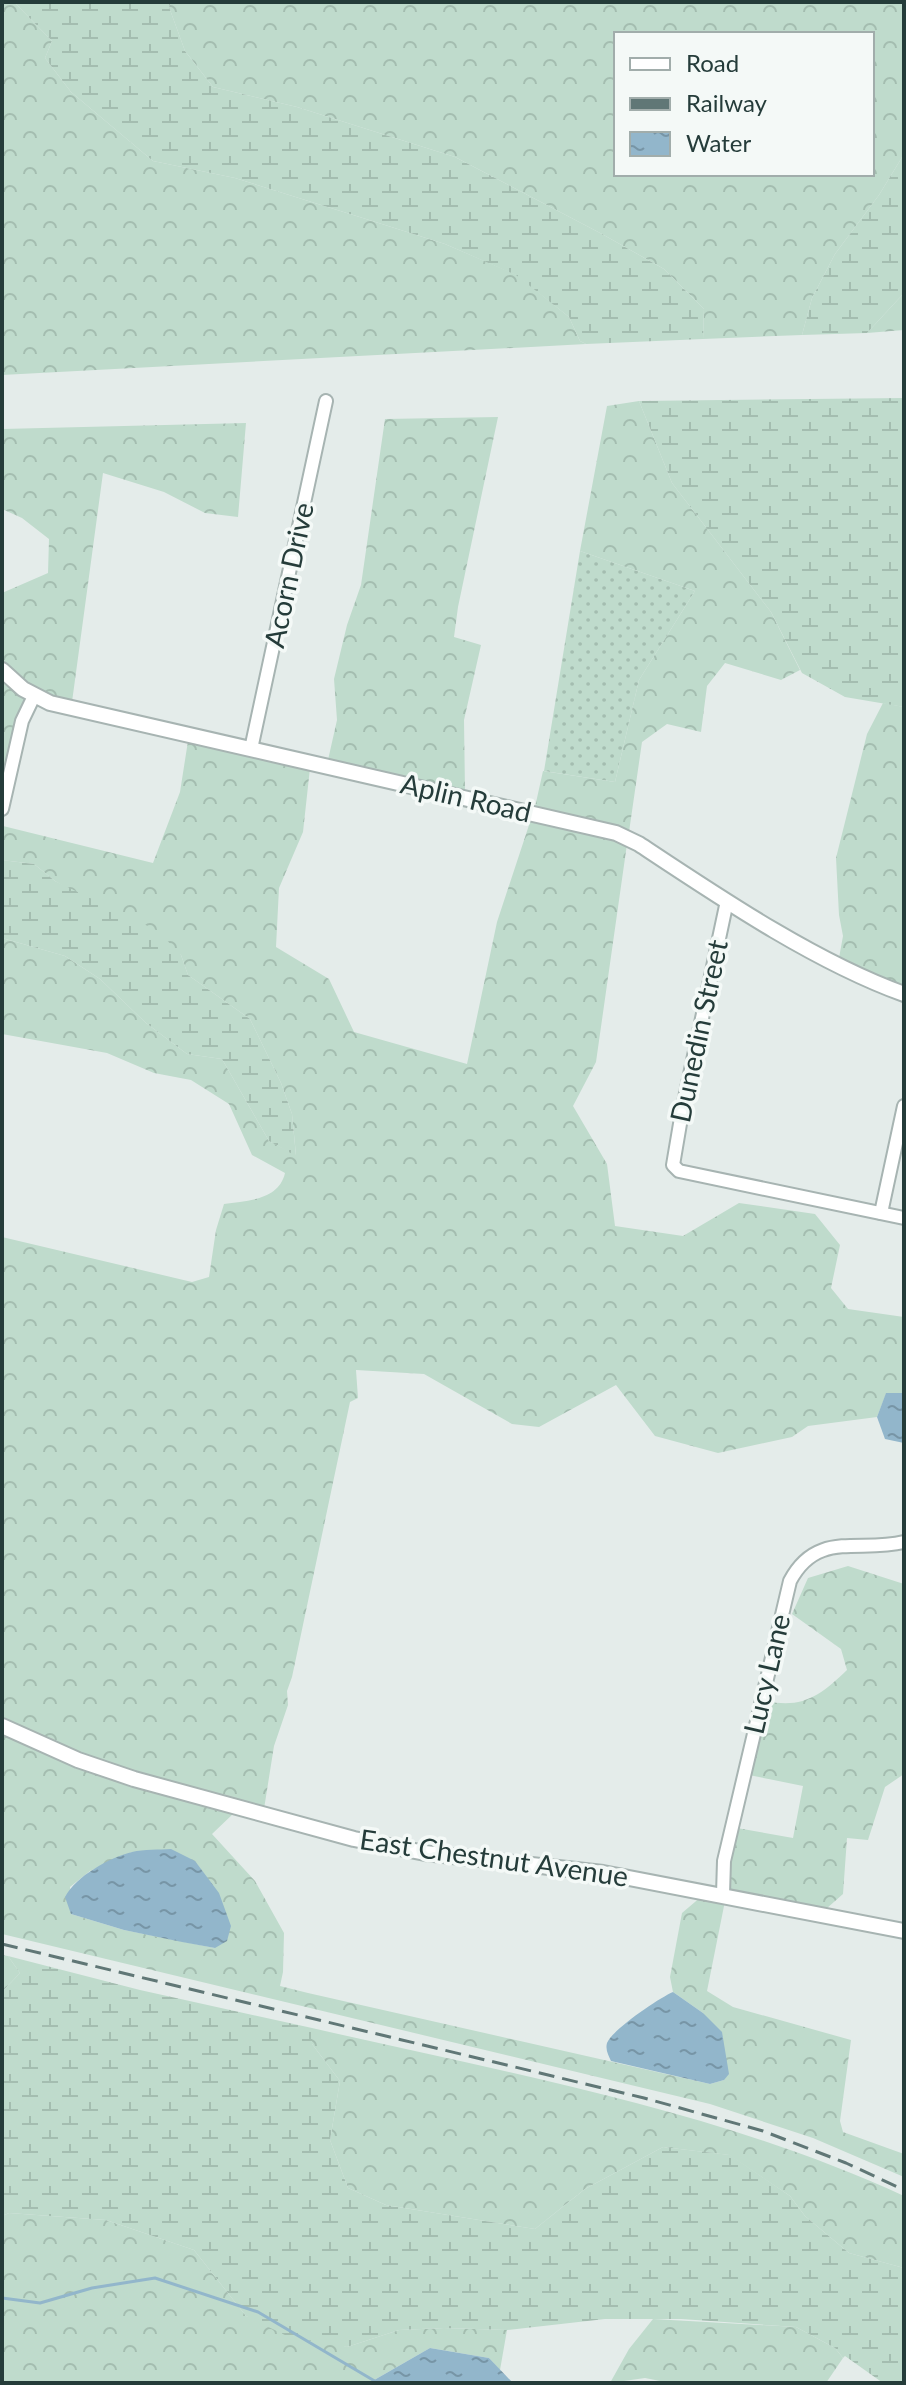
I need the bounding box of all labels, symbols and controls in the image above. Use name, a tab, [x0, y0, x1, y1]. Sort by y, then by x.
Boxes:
legend	[614, 32, 874, 176]
text: Road	[686, 48, 739, 77]
text: Railway	[686, 88, 768, 117]
text: Water	[686, 128, 751, 157]
street label: Acorn Drive	[256, 499, 320, 650]
street label: Aplin Road	[398, 766, 535, 829]
street label: Dunedin Street	[662, 936, 734, 1125]
street label: Lucy Lane	[736, 1610, 796, 1737]
street label: East Chestnut Avenue	[358, 1821, 631, 1893]

